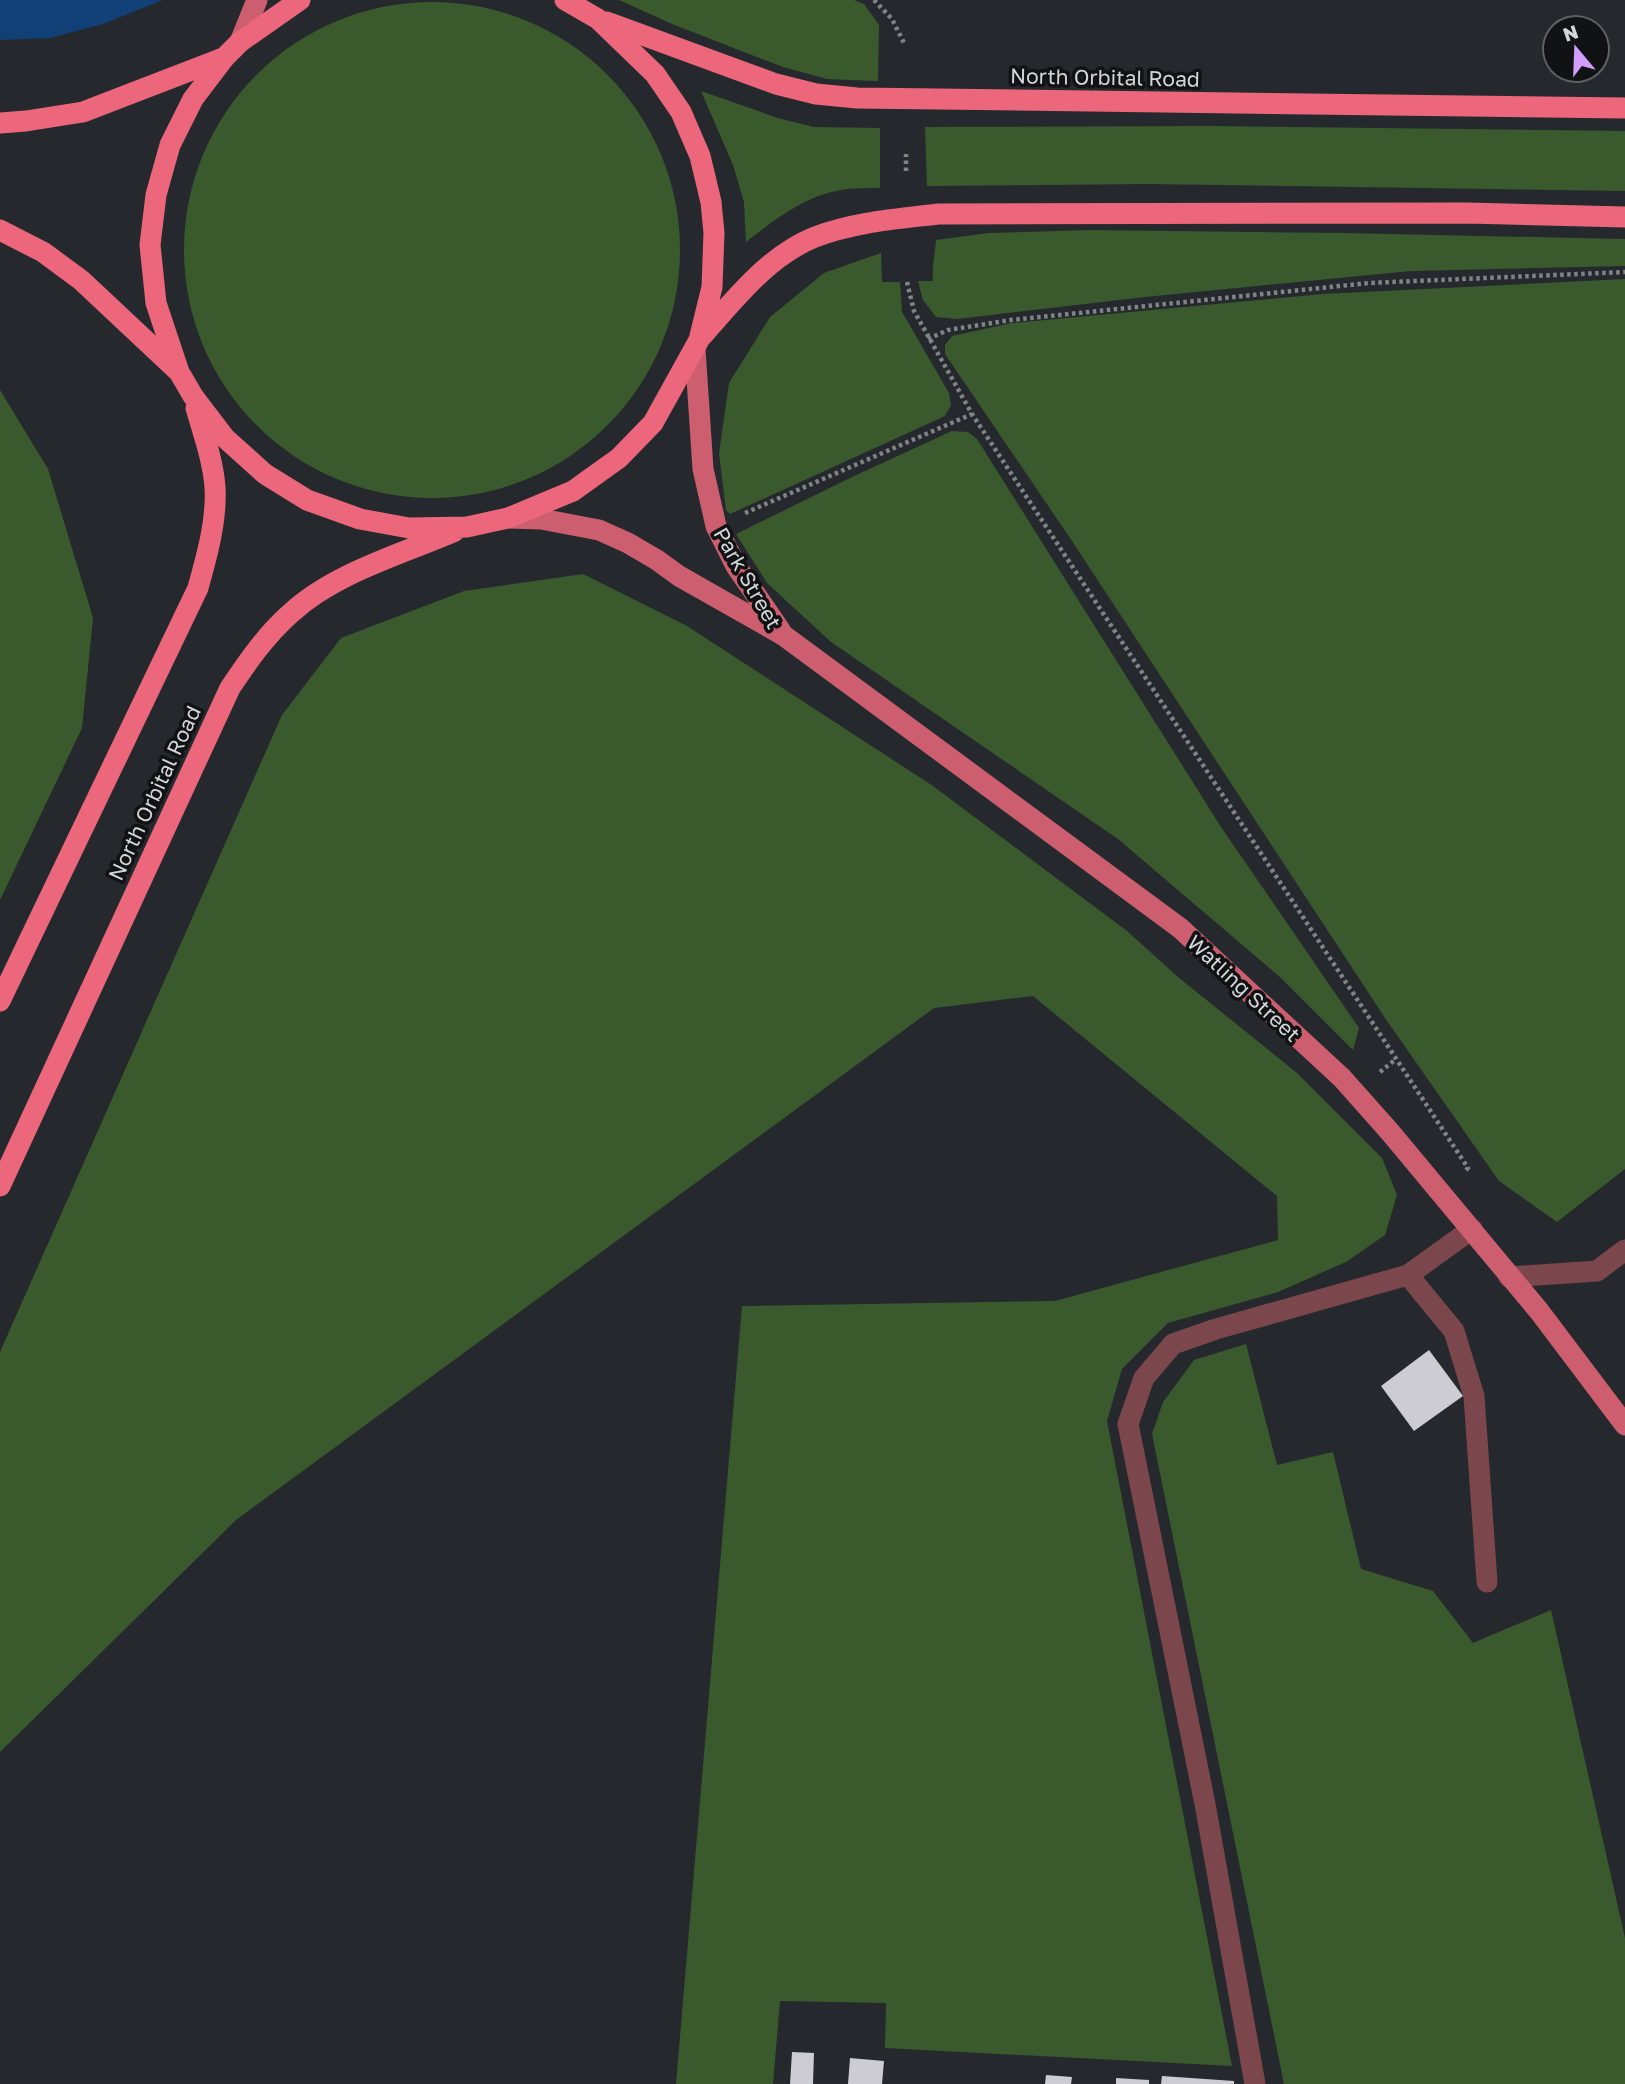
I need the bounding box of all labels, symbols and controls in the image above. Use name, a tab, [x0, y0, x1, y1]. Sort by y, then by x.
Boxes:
north arrow	[1541, 14, 1611, 84]
text: N	[1560, 19, 1581, 46]
street label: North Orbital Road	[1010, 62, 1200, 92]
street label: Park Street	[709, 523, 787, 633]
street label: North Orbital Road	[102, 702, 206, 884]
street label: Watling Street	[1182, 929, 1306, 1047]

